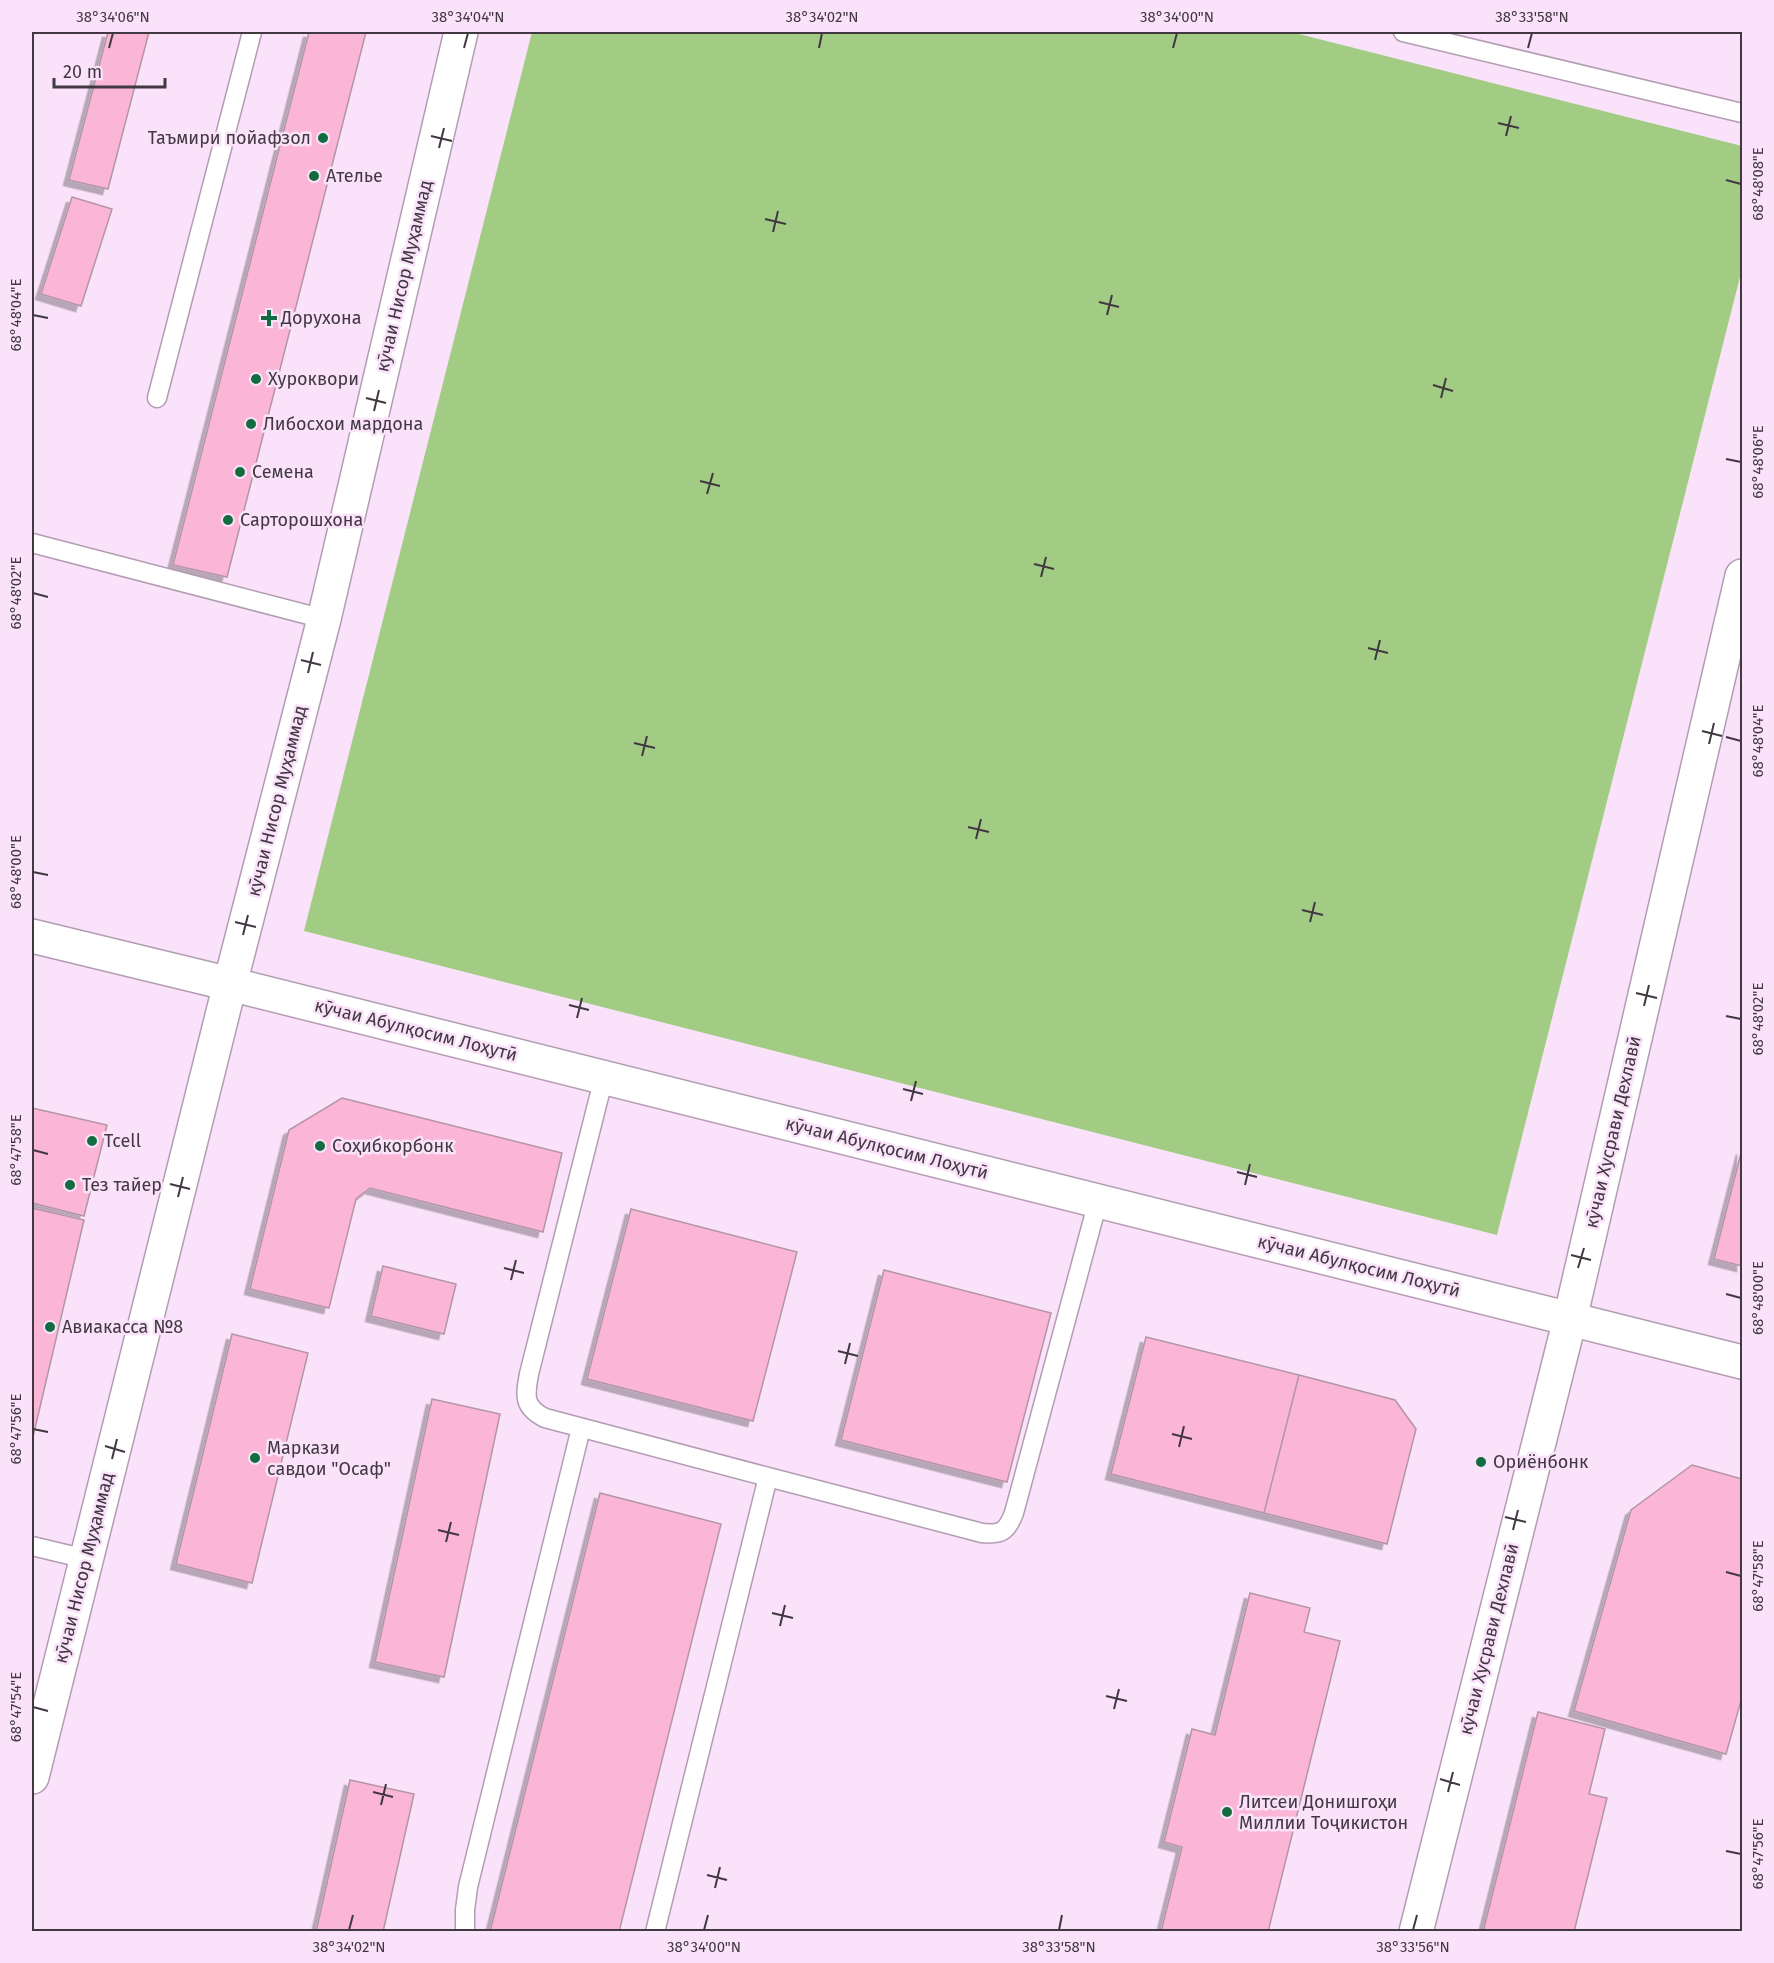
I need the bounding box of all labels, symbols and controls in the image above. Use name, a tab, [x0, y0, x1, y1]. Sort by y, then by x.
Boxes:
text: 38°34'06"N	[76, 8, 150, 26]
text: 38°34'04"N	[431, 8, 505, 26]
text: 38°34'02"N	[785, 8, 859, 26]
text: 38°34'00"N	[1140, 8, 1214, 26]
text: 38°33'58"N	[1495, 8, 1569, 26]
scale bar	[54, 51, 165, 89]
text: 20 m	[63, 61, 102, 83]
place label: Таъмири пойафзол	[148, 127, 311, 149]
marker: Таъмири пойафзол	[316, 131, 330, 145]
text: 68°48'08"E	[1749, 147, 1767, 221]
place label: Ателье	[326, 165, 383, 187]
marker: Ателье	[307, 169, 321, 183]
street label: кӯчаи Нисор Муҳаммад	[371, 178, 437, 374]
text: 68°48'04"E	[7, 279, 25, 351]
place label: Дорухона	[280, 307, 362, 329]
marker: Дорухона	[262, 311, 276, 325]
place label: Хуроквори	[268, 368, 359, 390]
marker: Хуроквори	[249, 372, 263, 386]
place label: Либосхои мардона	[263, 413, 423, 435]
marker: Либосхои мардона	[244, 417, 258, 431]
text: 68°48'06"E	[1749, 425, 1767, 499]
place label: Семена	[252, 461, 314, 483]
marker: Семена	[233, 465, 247, 479]
place label: Сарторошхона	[240, 509, 363, 531]
marker: Сарторошхона	[221, 513, 235, 527]
text: 68°48'02"E	[7, 557, 25, 629]
street label: кӯчаи Нисор Муҳаммад	[243, 703, 311, 899]
text: 68°48'04"E	[1749, 705, 1767, 777]
text: 68°48'00"E	[7, 835, 25, 909]
text: 68°48'02"E	[1749, 983, 1767, 1055]
street label: кӯчаи Абулқосим Лоҳутӣ	[312, 994, 520, 1066]
street label: кӯчаи Хусрави Дехлавӣ	[1580, 1034, 1646, 1230]
street label: кӯчаи Абулқосим Лоҳутӣ	[783, 1112, 991, 1184]
text: 68°47'58"E	[7, 1114, 25, 1186]
place label: Tcell	[104, 1130, 141, 1152]
marker: Tcell	[85, 1134, 99, 1148]
place label: Соҳибкорбонк	[332, 1135, 454, 1157]
marker: Соҳибкорбонк	[313, 1139, 327, 1153]
place label: Тез тайер	[82, 1174, 162, 1196]
marker: Тез тайер	[63, 1178, 77, 1192]
street label: кӯчаи Абулқосим Лоҳутӣ	[1255, 1230, 1463, 1302]
text: 68°48'00"E	[1749, 1261, 1767, 1335]
place label: Авиакасса №8	[62, 1316, 183, 1338]
marker: Авиакасса №8	[43, 1320, 57, 1334]
text: 68°47'56"E	[7, 1393, 25, 1465]
place label: Маркази савдои "Осаф"	[267, 1437, 391, 1480]
marker: Маркази савдои "Осаф"	[248, 1451, 262, 1465]
place label: Ориёнбонк	[1493, 1451, 1589, 1473]
marker: Ориёнбонк	[1474, 1455, 1488, 1469]
street label: кӯчаи Нисор Муҳаммад	[50, 1470, 118, 1666]
text: 68°47'58"E	[1749, 1540, 1767, 1612]
street label: кӯчаи Хусрави Дехлавӣ	[1455, 1541, 1523, 1737]
text: 68°47'54"E	[7, 1672, 25, 1742]
place label: Литсеи Донишгоҳи Миллии Тоҷикистон	[1239, 1791, 1408, 1834]
marker: Литсеи Донишгоҳи Миллии Тоҷикистон	[1220, 1805, 1234, 1819]
text: 68°47'56"E	[1749, 1818, 1767, 1890]
text: 38°34'02"N	[312, 1938, 386, 1956]
text: 38°34'00"N	[667, 1938, 741, 1956]
text: 38°33'58"N	[1022, 1938, 1096, 1956]
text: 38°33'56"N	[1376, 1938, 1450, 1956]

